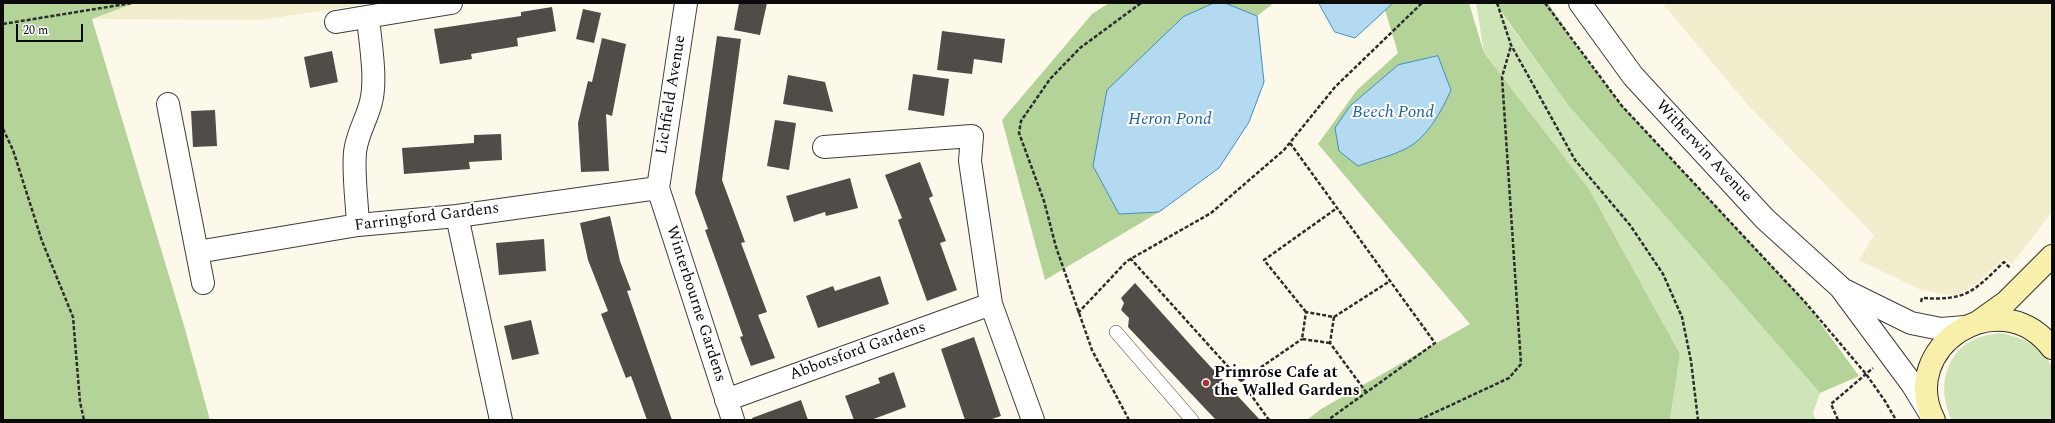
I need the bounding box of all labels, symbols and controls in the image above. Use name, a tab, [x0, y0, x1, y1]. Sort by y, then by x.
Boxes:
scale bar	[18, 16, 85, 42]
text: 20 m	[23, 21, 48, 40]
street label: Lichfield Avenue	[653, 34, 691, 156]
street label: Witherwin Avenue	[1651, 97, 1755, 207]
water label: Beech Pond	[1352, 104, 1434, 124]
water label: Heron Pond	[1128, 111, 1212, 131]
street label: Farringford Gardens	[354, 200, 500, 236]
street label: Winterbourne Gardens	[661, 223, 729, 385]
street label: Abbotsford Gardens	[787, 318, 929, 386]
place label: Primrose Cafe at the Walled Gardens	[1214, 364, 1360, 402]
marker: Primrose Cafe at the Walled Gardens	[1201, 378, 1211, 388]

